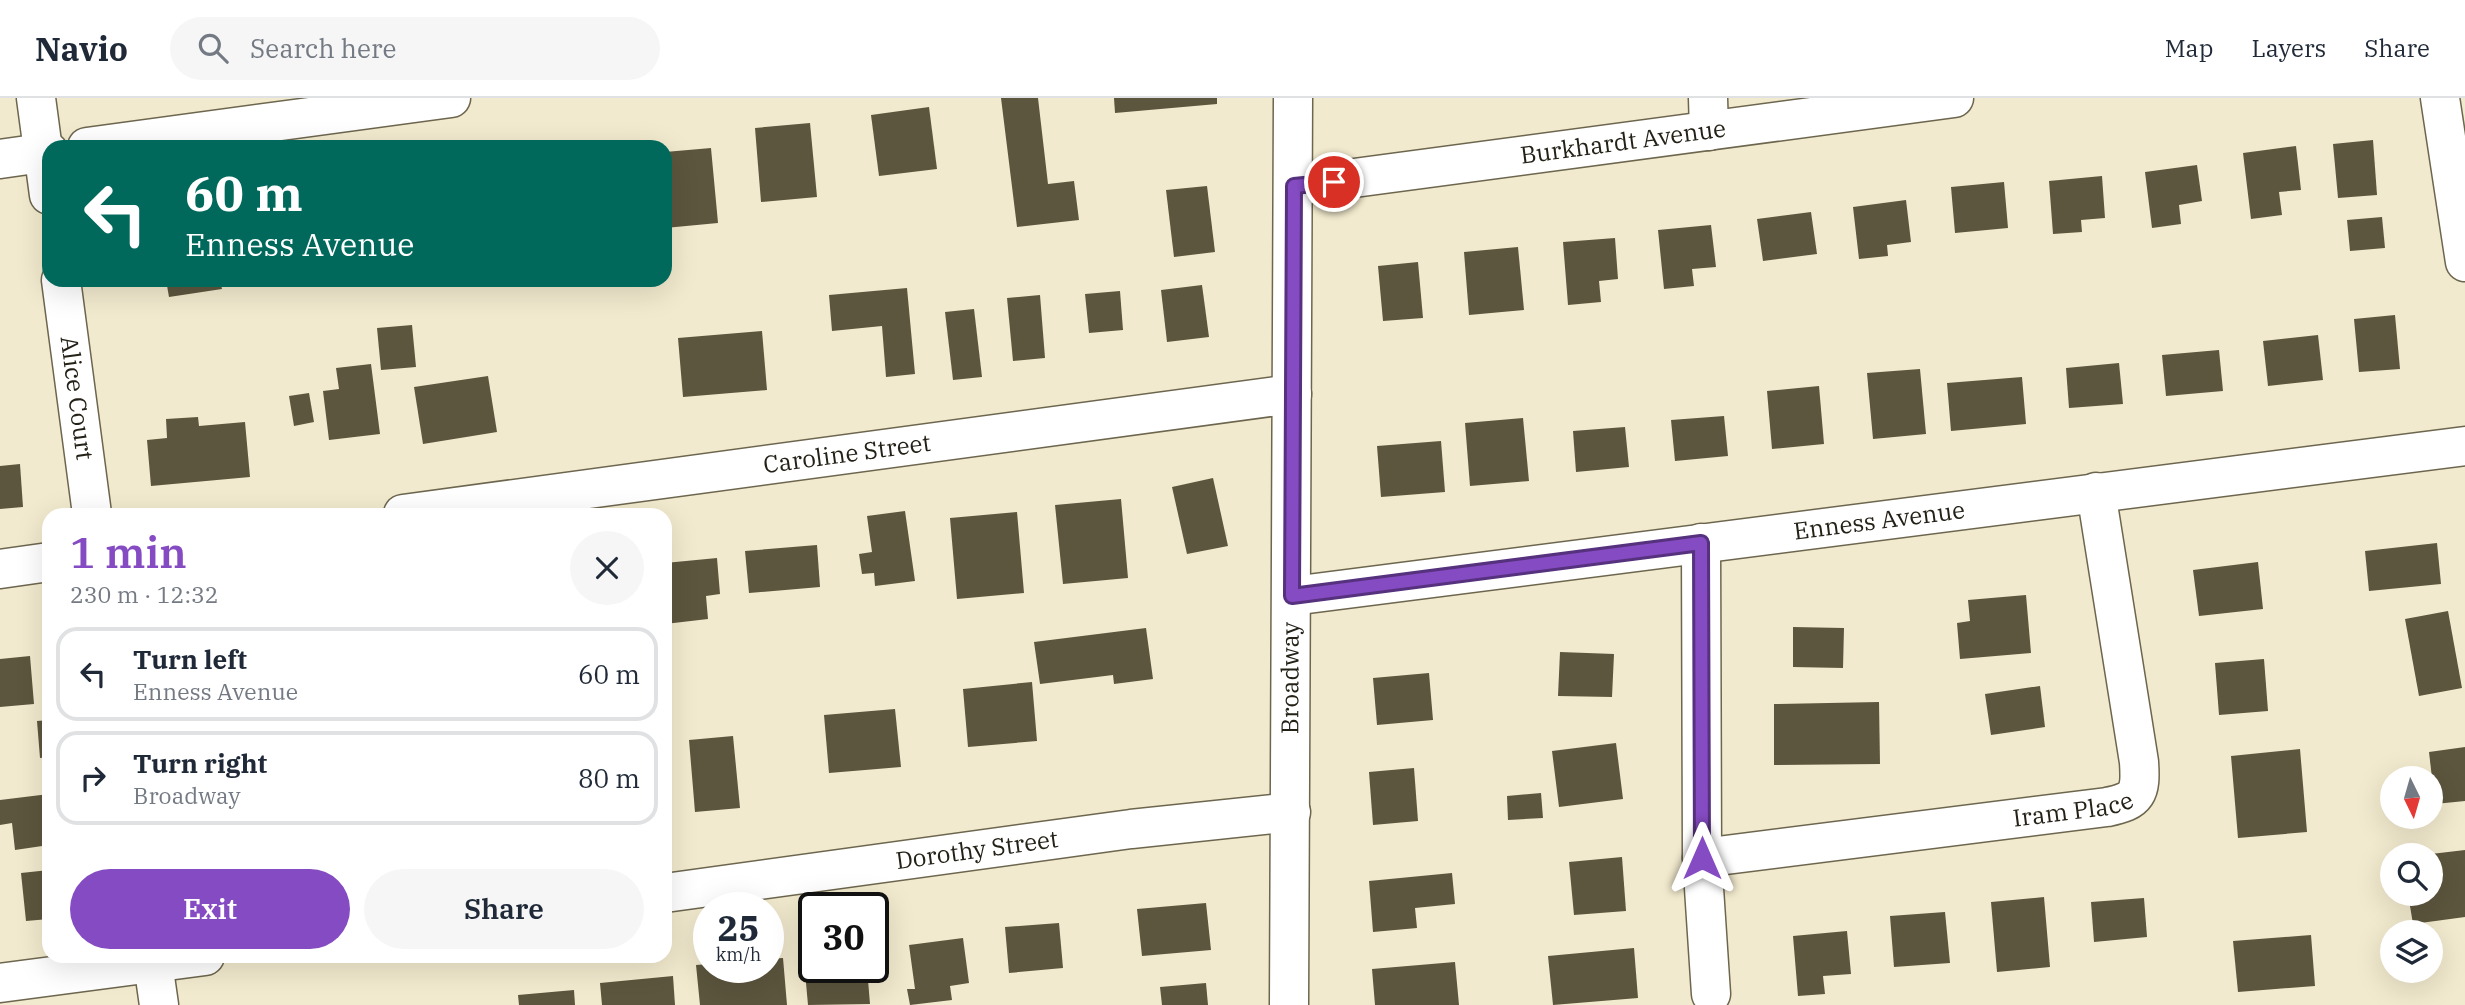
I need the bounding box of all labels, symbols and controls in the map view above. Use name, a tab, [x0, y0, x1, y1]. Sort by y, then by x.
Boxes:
search box	[170, 17, 660, 80]
text: Navio	[35, 27, 128, 70]
icon: search	[194, 29, 232, 67]
text: Search here	[250, 31, 396, 65]
text: Map	[2165, 32, 2213, 64]
text: Layers	[2251, 32, 2326, 64]
text: Share	[2364, 32, 2430, 64]
street label: Burkhardt Avenue	[1518, 112, 1728, 171]
pin	[1304, 152, 1364, 212]
text: 60 m	[185, 161, 303, 224]
icon: arrive	[1315, 163, 1353, 201]
icon: left	[70, 168, 161, 259]
text: Enness Avenue	[185, 223, 415, 265]
street label: Alice Court	[54, 334, 102, 462]
street label: Caroline Street	[761, 426, 933, 480]
street label: Enness Avenue	[1792, 493, 1967, 547]
text: 1 min	[70, 525, 187, 580]
button: close	[570, 531, 644, 605]
text: 230 m · 12:32	[70, 579, 219, 609]
street label: Broadway	[1273, 622, 1306, 734]
text: Turn left	[133, 642, 247, 676]
icon: left	[74, 655, 112, 693]
text: 60 m	[578, 657, 640, 691]
text: Enness Avenue	[133, 676, 298, 706]
text: Turn right	[133, 746, 267, 780]
icon: right	[74, 759, 112, 797]
text: 80 m	[578, 761, 640, 795]
north arrow	[2380, 766, 2443, 830]
map controls	[2380, 766, 2443, 983]
text: Broadway	[133, 780, 241, 810]
street label: Iram Place	[2011, 783, 2138, 834]
position arrow	[1665, 821, 1739, 895]
street label: Dorothy Street	[894, 822, 1060, 876]
button: search	[2380, 843, 2443, 906]
button: Exit	[70, 869, 350, 949]
button: Share	[364, 869, 644, 949]
speed limit sign: 30	[798, 892, 889, 983]
text: 25	[717, 905, 760, 951]
button: layers	[2380, 920, 2443, 983]
text: km/h	[716, 943, 761, 966]

